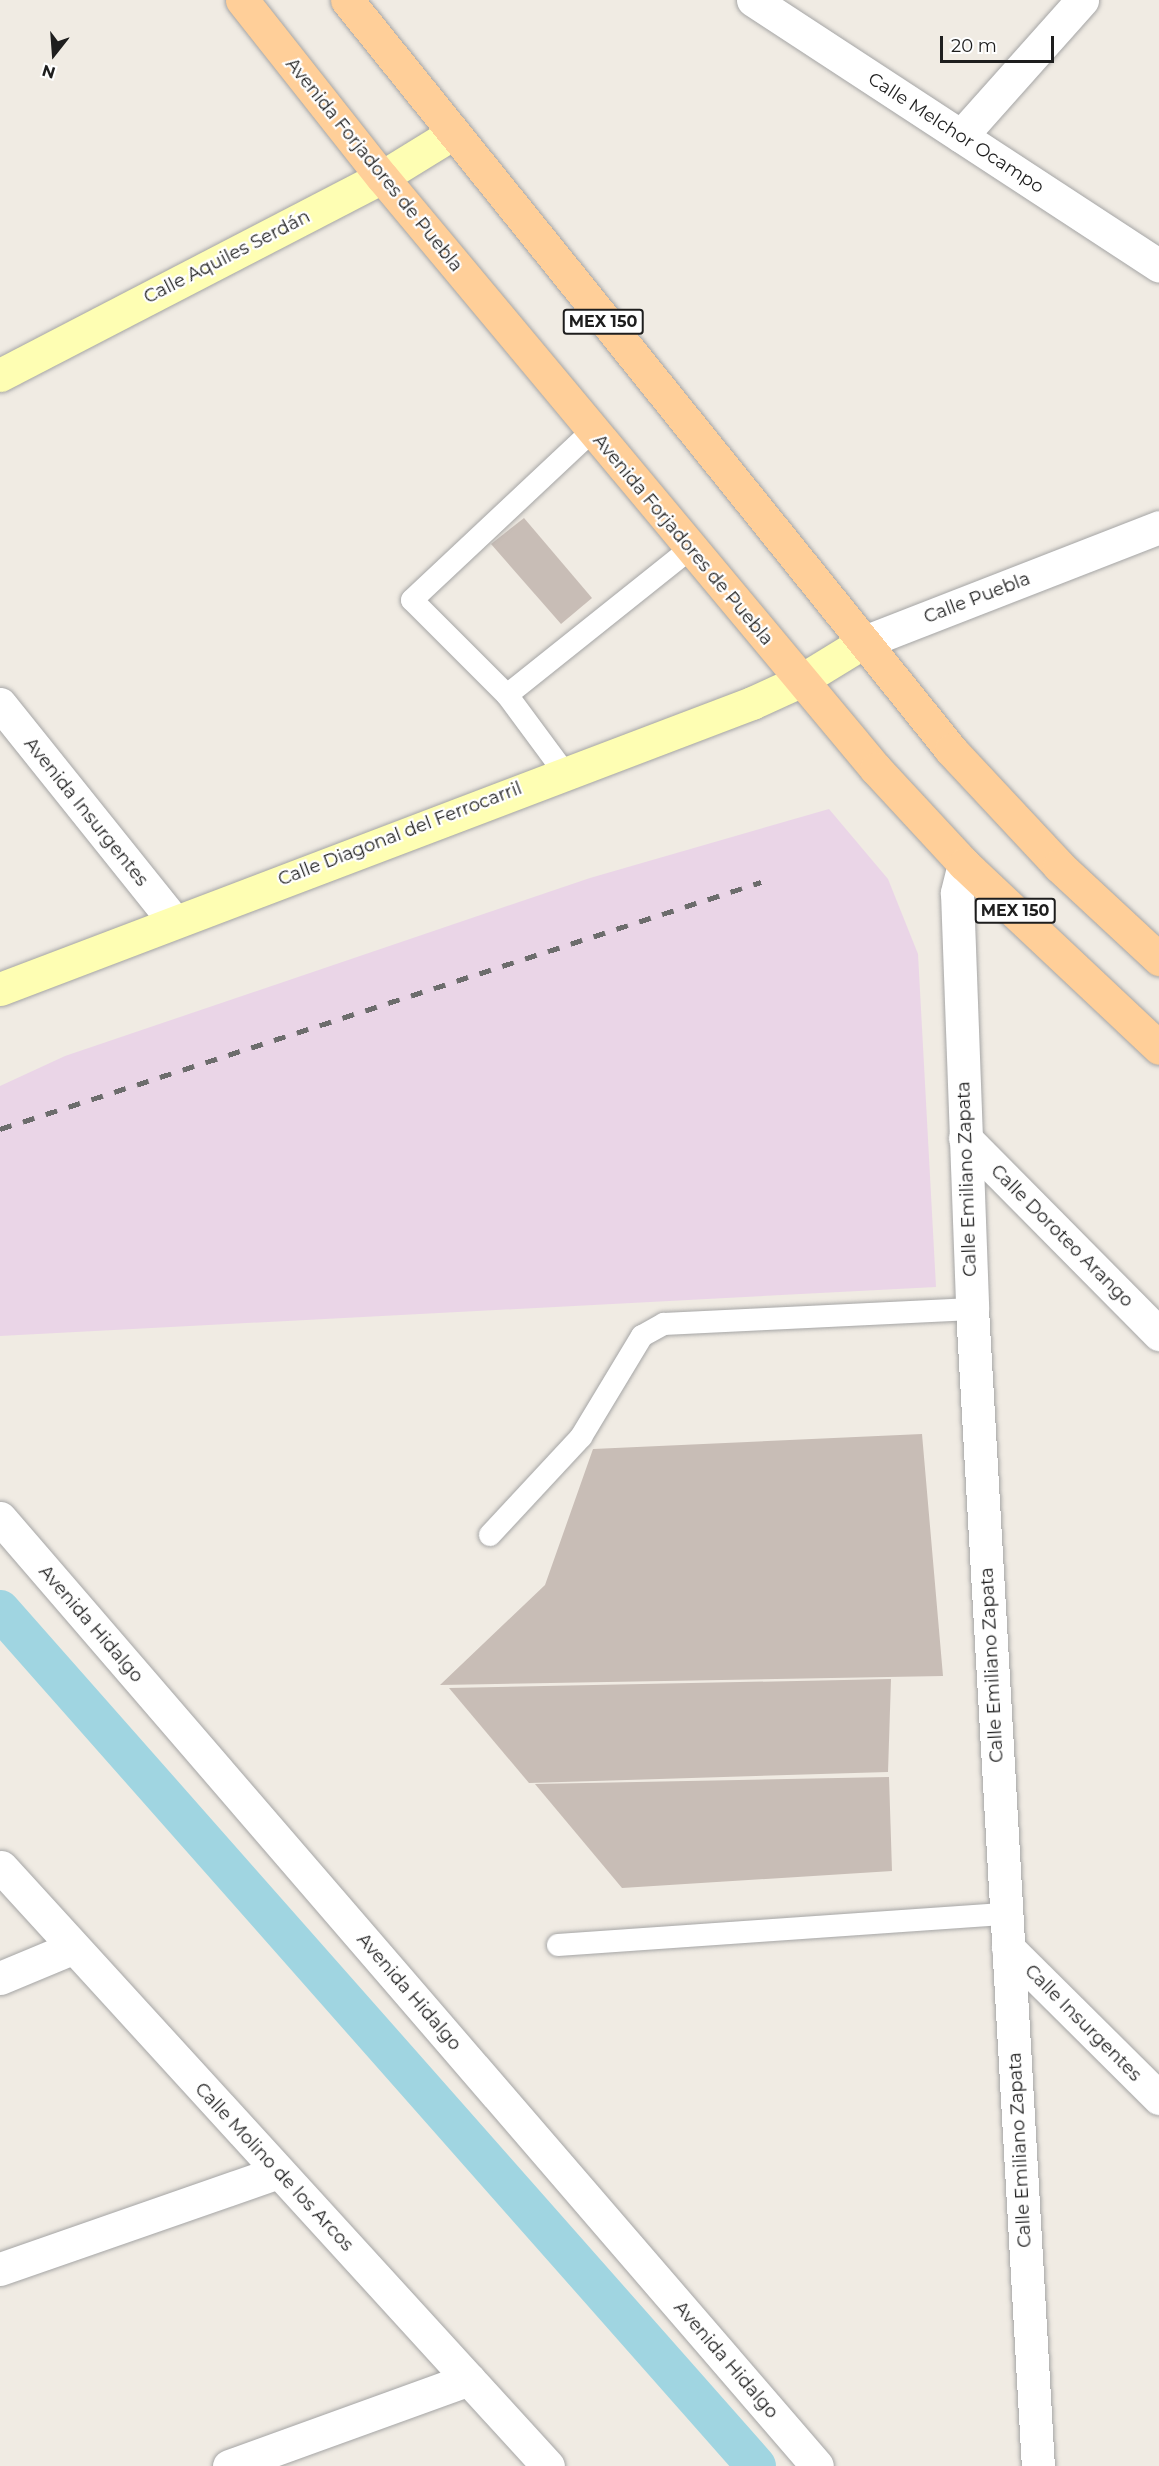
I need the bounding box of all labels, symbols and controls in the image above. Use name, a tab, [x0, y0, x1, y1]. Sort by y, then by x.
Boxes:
north arrow	[24, 24, 84, 84]
scale bar	[943, 24, 1057, 62]
text: 20 m	[951, 35, 997, 57]
street label: Avenida Forjadores de Puebla	[281, 54, 467, 276]
text: N	[40, 61, 58, 83]
street label: Calle Melchor Ocampo	[864, 68, 1048, 198]
street label: Calle Aquiles Serdán	[140, 206, 314, 308]
road number: MEX 150	[562, 309, 644, 335]
street label: Avenida Forjadores de Puebla	[588, 430, 778, 650]
street label: Calle Puebla	[921, 568, 1033, 628]
street label: Avenida Insurgentes	[19, 733, 153, 891]
street label: Calle Diagonal del Ferrocarril	[275, 777, 525, 891]
road number: MEX 150	[974, 898, 1056, 924]
street label: Calle Emiliano Zapata	[953, 1081, 981, 1277]
street label: Calle Doroteo Arango	[986, 1160, 1138, 1312]
street label: Avenida Hidalgo	[34, 1561, 148, 1687]
street label: Calle Emiliano Zapata	[976, 1567, 1008, 1763]
street label: Avenida Hidalgo	[352, 1929, 466, 2055]
street label: Calle Insurgentes	[1020, 1960, 1146, 2086]
street label: Calle Emiliano Zapata	[1004, 2052, 1036, 2248]
street label: Calle Molino de los Arcos	[190, 2078, 358, 2256]
street label: Avenida Hidalgo	[669, 2297, 783, 2423]

